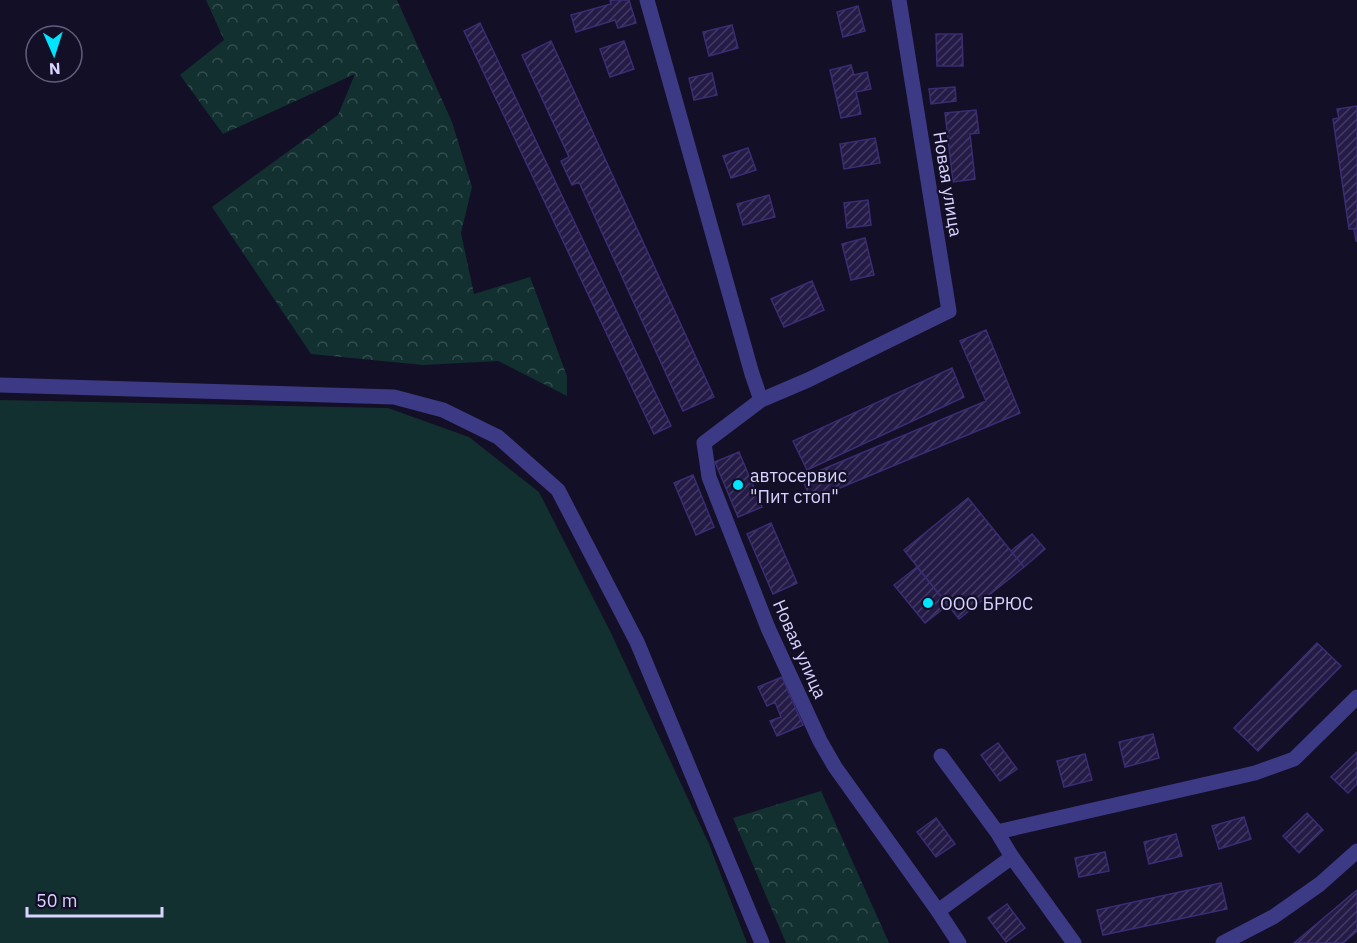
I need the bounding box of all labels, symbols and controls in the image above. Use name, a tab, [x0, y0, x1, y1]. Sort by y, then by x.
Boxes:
north arrow	[24, 24, 84, 84]
text: N	[48, 59, 61, 79]
street label: Новая улица	[928, 130, 968, 239]
place label: автосервис "Пит стоп"	[750, 464, 847, 508]
marker: автосервис "Пит стоп"	[731, 478, 745, 492]
place label: ООО БРЮС	[940, 592, 1033, 615]
street label: Новая улица	[768, 596, 832, 702]
marker: ООО БРЮС	[921, 596, 935, 610]
scale bar	[27, 880, 162, 918]
text: 50 m	[36, 889, 78, 912]

